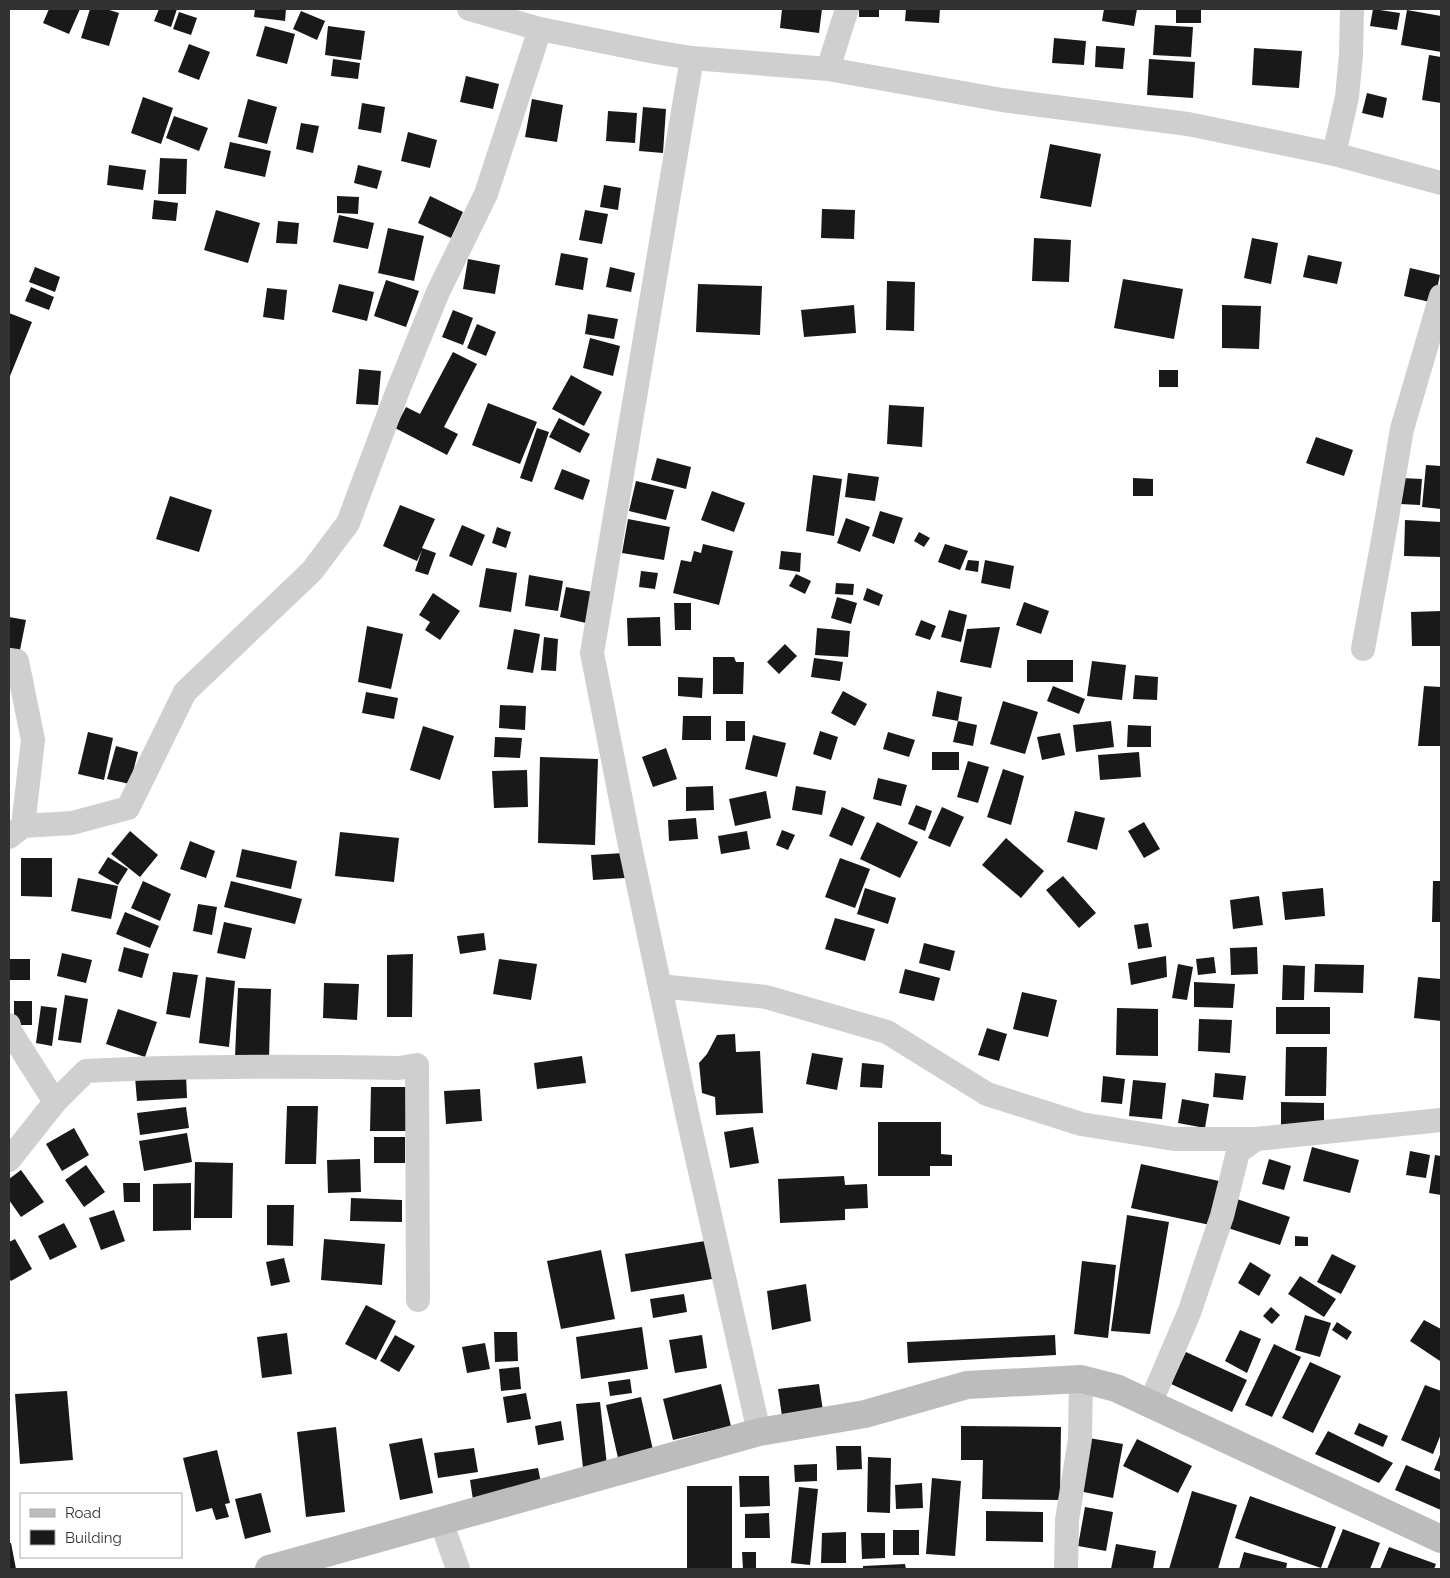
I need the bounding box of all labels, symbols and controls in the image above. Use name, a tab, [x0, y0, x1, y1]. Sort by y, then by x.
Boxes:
legend	[20, 1493, 182, 1558]
text: Road	[65, 1504, 101, 1522]
text: Building	[65, 1529, 122, 1547]

